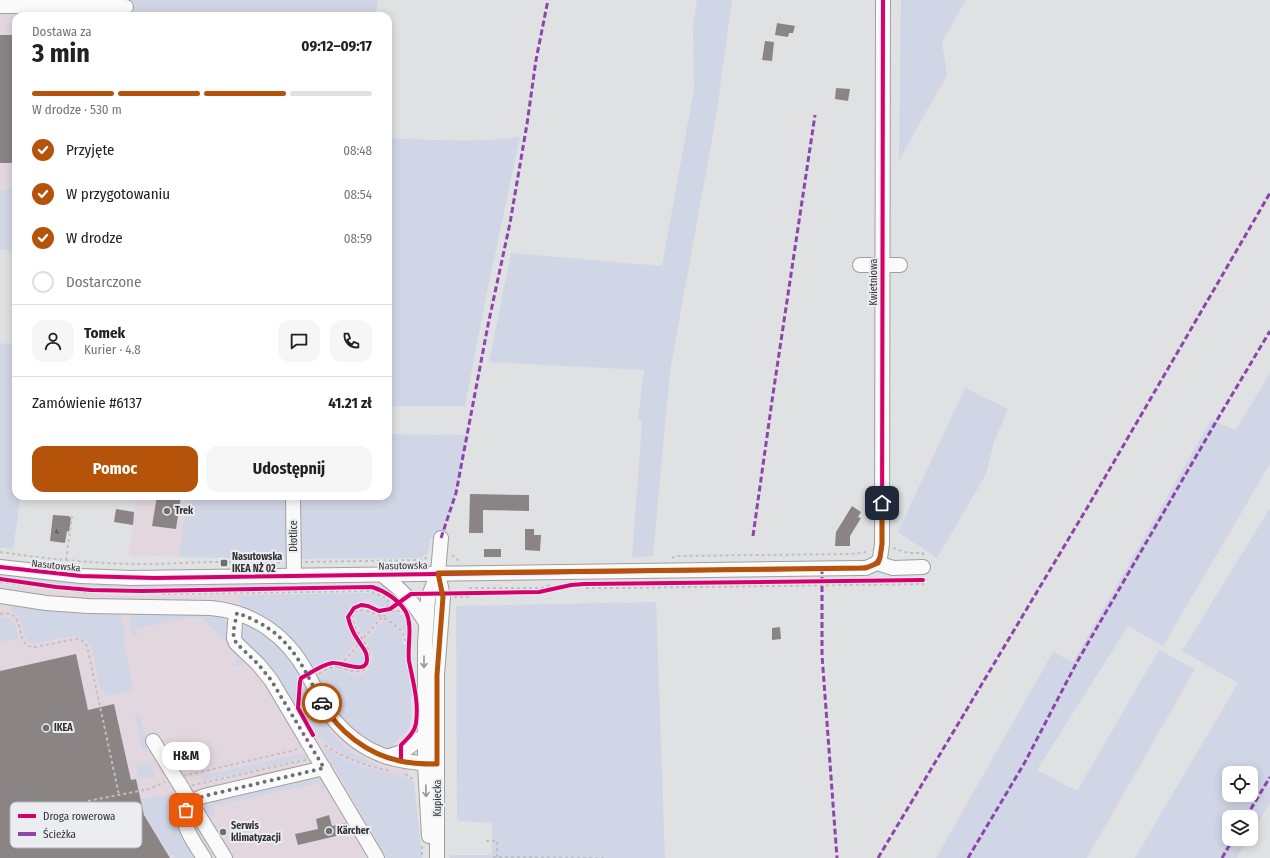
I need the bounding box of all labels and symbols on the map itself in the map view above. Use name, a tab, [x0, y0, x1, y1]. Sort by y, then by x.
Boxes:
street label: Kwietniowa	[868, 258, 880, 305]
pin	[865, 486, 899, 520]
place label: Trek	[175, 505, 194, 517]
marker: Trek	[162, 506, 172, 516]
street label: Dłotlice	[288, 520, 300, 552]
house number: 4	[55, 527, 59, 536]
place label: Nasutowska IKEA NŻ 02	[232, 551, 282, 575]
street label: Nasutowska	[31, 557, 81, 575]
marker: Nasutowska IKEA NŻ 02	[219, 558, 229, 568]
street label: Nasutowska	[378, 560, 428, 572]
one-way arrow	[421, 655, 428, 668]
courier	[302, 683, 342, 723]
place label: IKEA	[54, 722, 73, 734]
marker: IKEA	[41, 723, 51, 733]
callout: H&M	[162, 742, 210, 770]
street label: Kupiecka	[432, 779, 444, 816]
one-way arrow	[422, 784, 430, 797]
pin	[169, 793, 203, 827]
legend	[10, 802, 142, 848]
text: Droga rowerowa	[43, 810, 115, 823]
place label: Serwis klimatyzacji	[231, 820, 281, 844]
place label: Kärcher	[337, 825, 370, 837]
marker: Kärcher	[324, 826, 334, 836]
text: Ścieżka	[43, 827, 76, 841]
marker: Serwis klimatyzacji	[218, 827, 228, 837]

